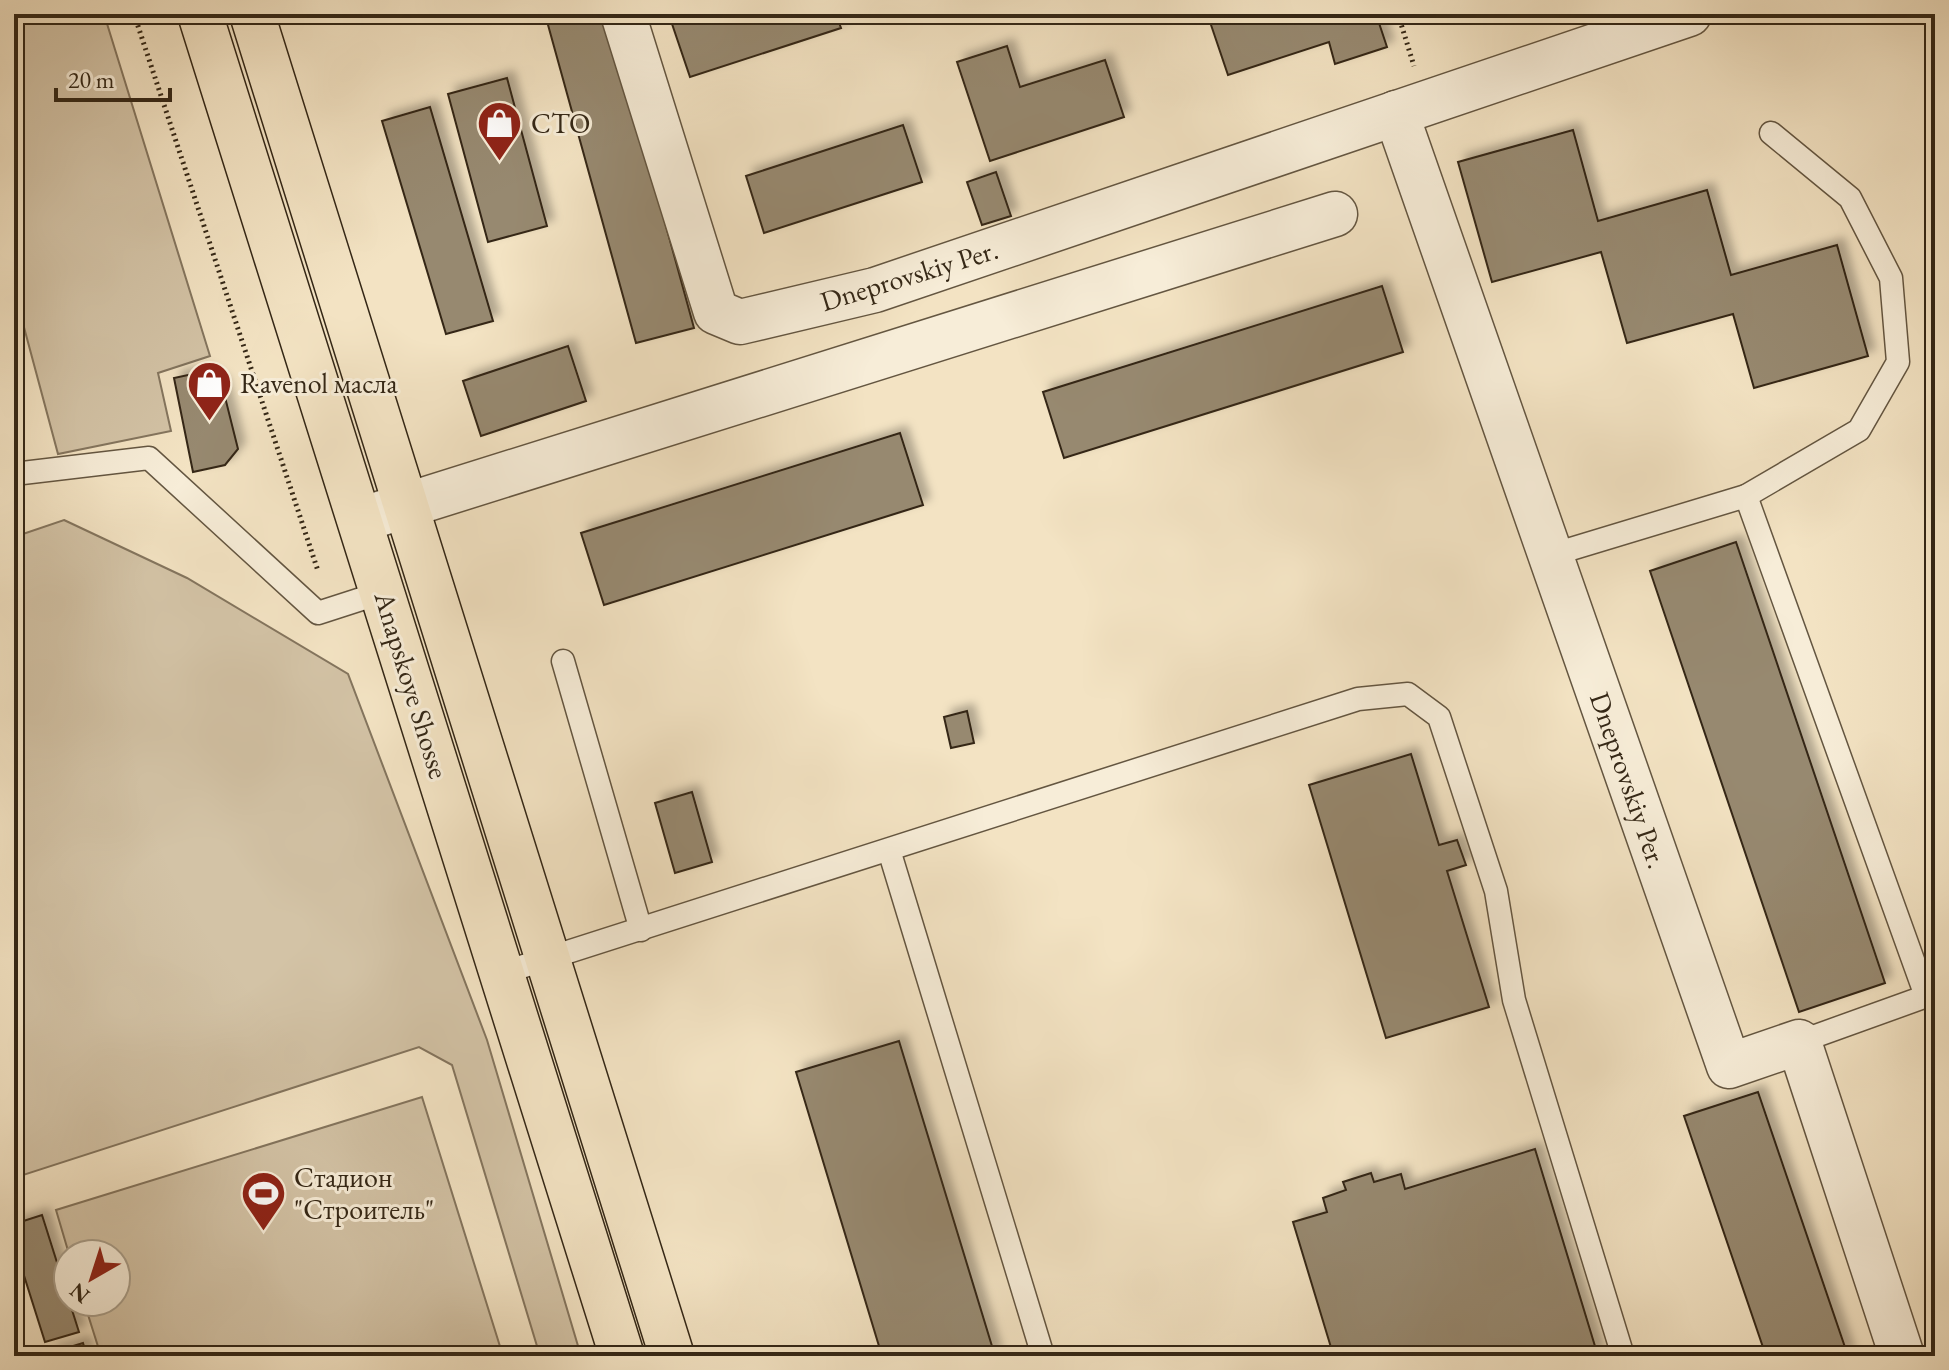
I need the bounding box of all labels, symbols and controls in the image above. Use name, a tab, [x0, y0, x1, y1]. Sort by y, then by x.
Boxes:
scale bar	[56, 52, 170, 102]
text: 20 m	[68, 64, 115, 95]
shop icon: СТО	[476, 99, 524, 162]
place label: СТО	[531, 105, 590, 141]
street label: Dneprovskiy Per.	[816, 231, 1002, 319]
shop icon: Ravenol масла	[185, 359, 233, 422]
place label: Ravenol масла	[240, 365, 398, 401]
street label: Anapskoye Shosse	[366, 586, 458, 783]
street label: Dneprovskiy Per.	[1582, 687, 1676, 873]
place label: Стадион "Строитель"	[294, 1159, 434, 1227]
sports icon: Стадион "Строитель"	[239, 1169, 287, 1232]
north arrow	[52, 1238, 132, 1318]
text: N	[64, 1276, 96, 1310]

